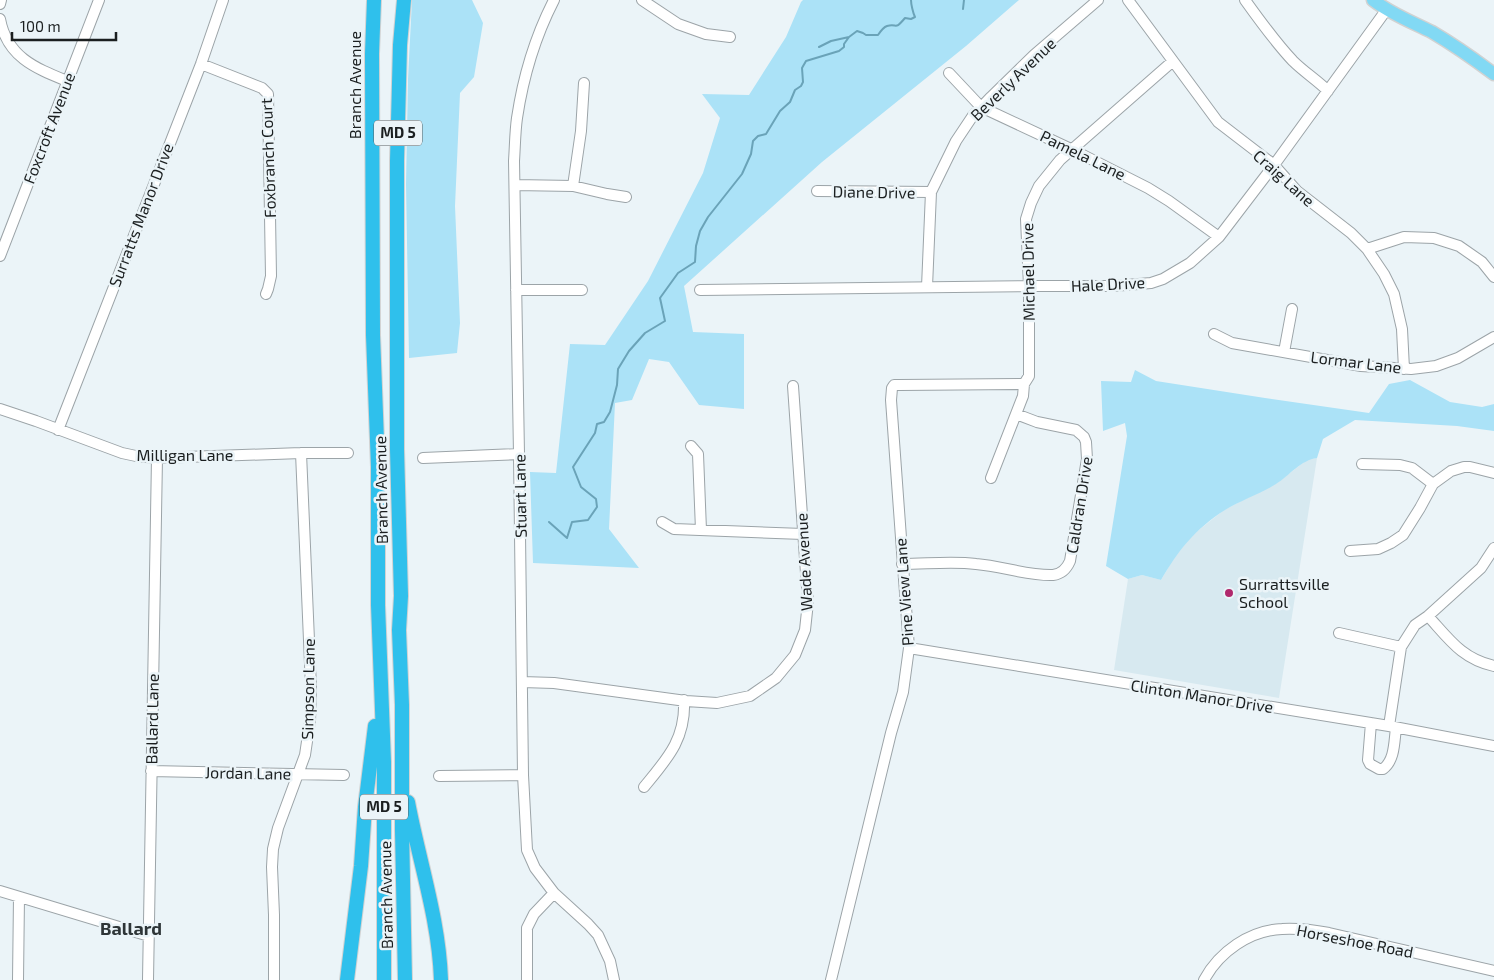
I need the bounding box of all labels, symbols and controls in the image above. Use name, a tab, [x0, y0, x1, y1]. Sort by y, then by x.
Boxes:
scale bar	[12, 10, 116, 42]
text: 100 m	[20, 17, 61, 35]
street label: Branch Avenue	[345, 31, 364, 139]
street label: Beverly Avenue	[966, 33, 1059, 124]
street label: Foxcroft Avenue	[19, 70, 78, 186]
street label: Foxbranch Court	[256, 98, 279, 218]
road number: MD 5	[374, 120, 422, 146]
street label: Pamela Lane	[1037, 126, 1129, 183]
street label: Surratts Manor Drive	[104, 140, 177, 289]
street label: Craig Lane	[1250, 145, 1319, 210]
street label: Diane Drive	[832, 181, 916, 202]
street label: Michael Drive	[1017, 223, 1038, 321]
street label: Hale Drive	[1070, 272, 1146, 295]
street label: Lormar Lane	[1310, 347, 1402, 376]
street label: Branch Avenue	[370, 436, 391, 544]
street label: Milligan Lane	[137, 445, 233, 464]
street label: Stuart Lane	[509, 454, 530, 538]
street label: Caldran Drive	[1061, 455, 1096, 555]
street label: Wade Avenue	[791, 512, 816, 612]
street label: Pine View Lane	[890, 537, 917, 647]
place label: Surrattsville School	[1239, 574, 1330, 611]
marker: Surrattsville School	[1223, 587, 1235, 599]
street label: Simpson Lane	[297, 638, 318, 740]
street label: Ballard Lane	[141, 673, 162, 765]
street label: Clinton Manor Drive	[1129, 675, 1275, 716]
street label: Jordan Lane	[205, 762, 291, 783]
road number: MD 5	[360, 794, 408, 820]
street label: Branch Avenue	[375, 841, 396, 949]
district label: Ballard	[100, 917, 162, 939]
street label: Horseshoe Road	[1295, 920, 1415, 961]

